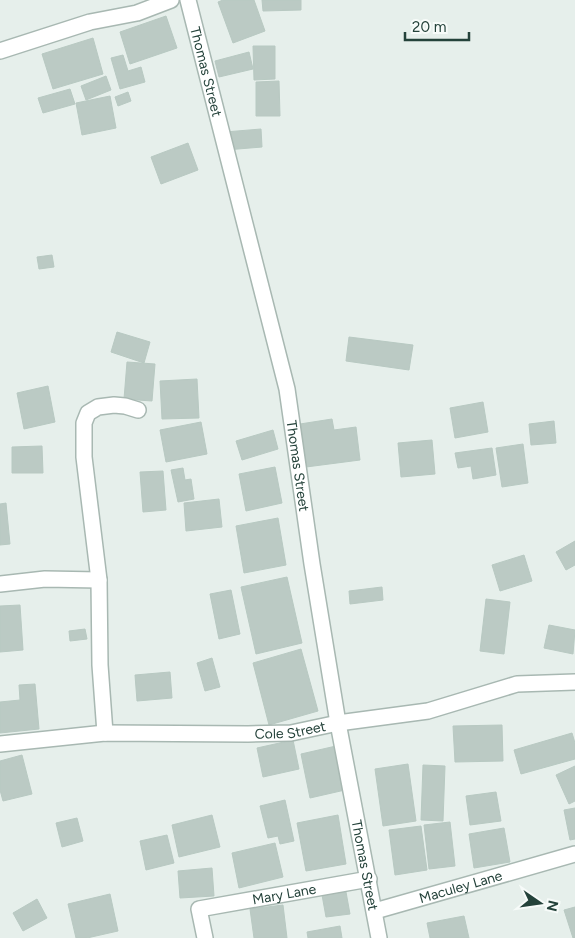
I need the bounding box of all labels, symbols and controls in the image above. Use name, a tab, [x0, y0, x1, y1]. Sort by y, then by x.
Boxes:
scale bar	[405, 10, 469, 42]
text: 20 m	[412, 18, 446, 36]
street label: Thomas Street	[187, 25, 226, 118]
street label: Thomas Street	[283, 419, 313, 513]
street label: Cole Street	[254, 717, 327, 742]
street label: Thomas Street	[348, 818, 382, 912]
street label: Maculey Lane	[417, 867, 504, 907]
north arrow	[515, 878, 565, 928]
street label: Mary Lane	[251, 880, 318, 908]
text: N	[543, 899, 562, 913]

